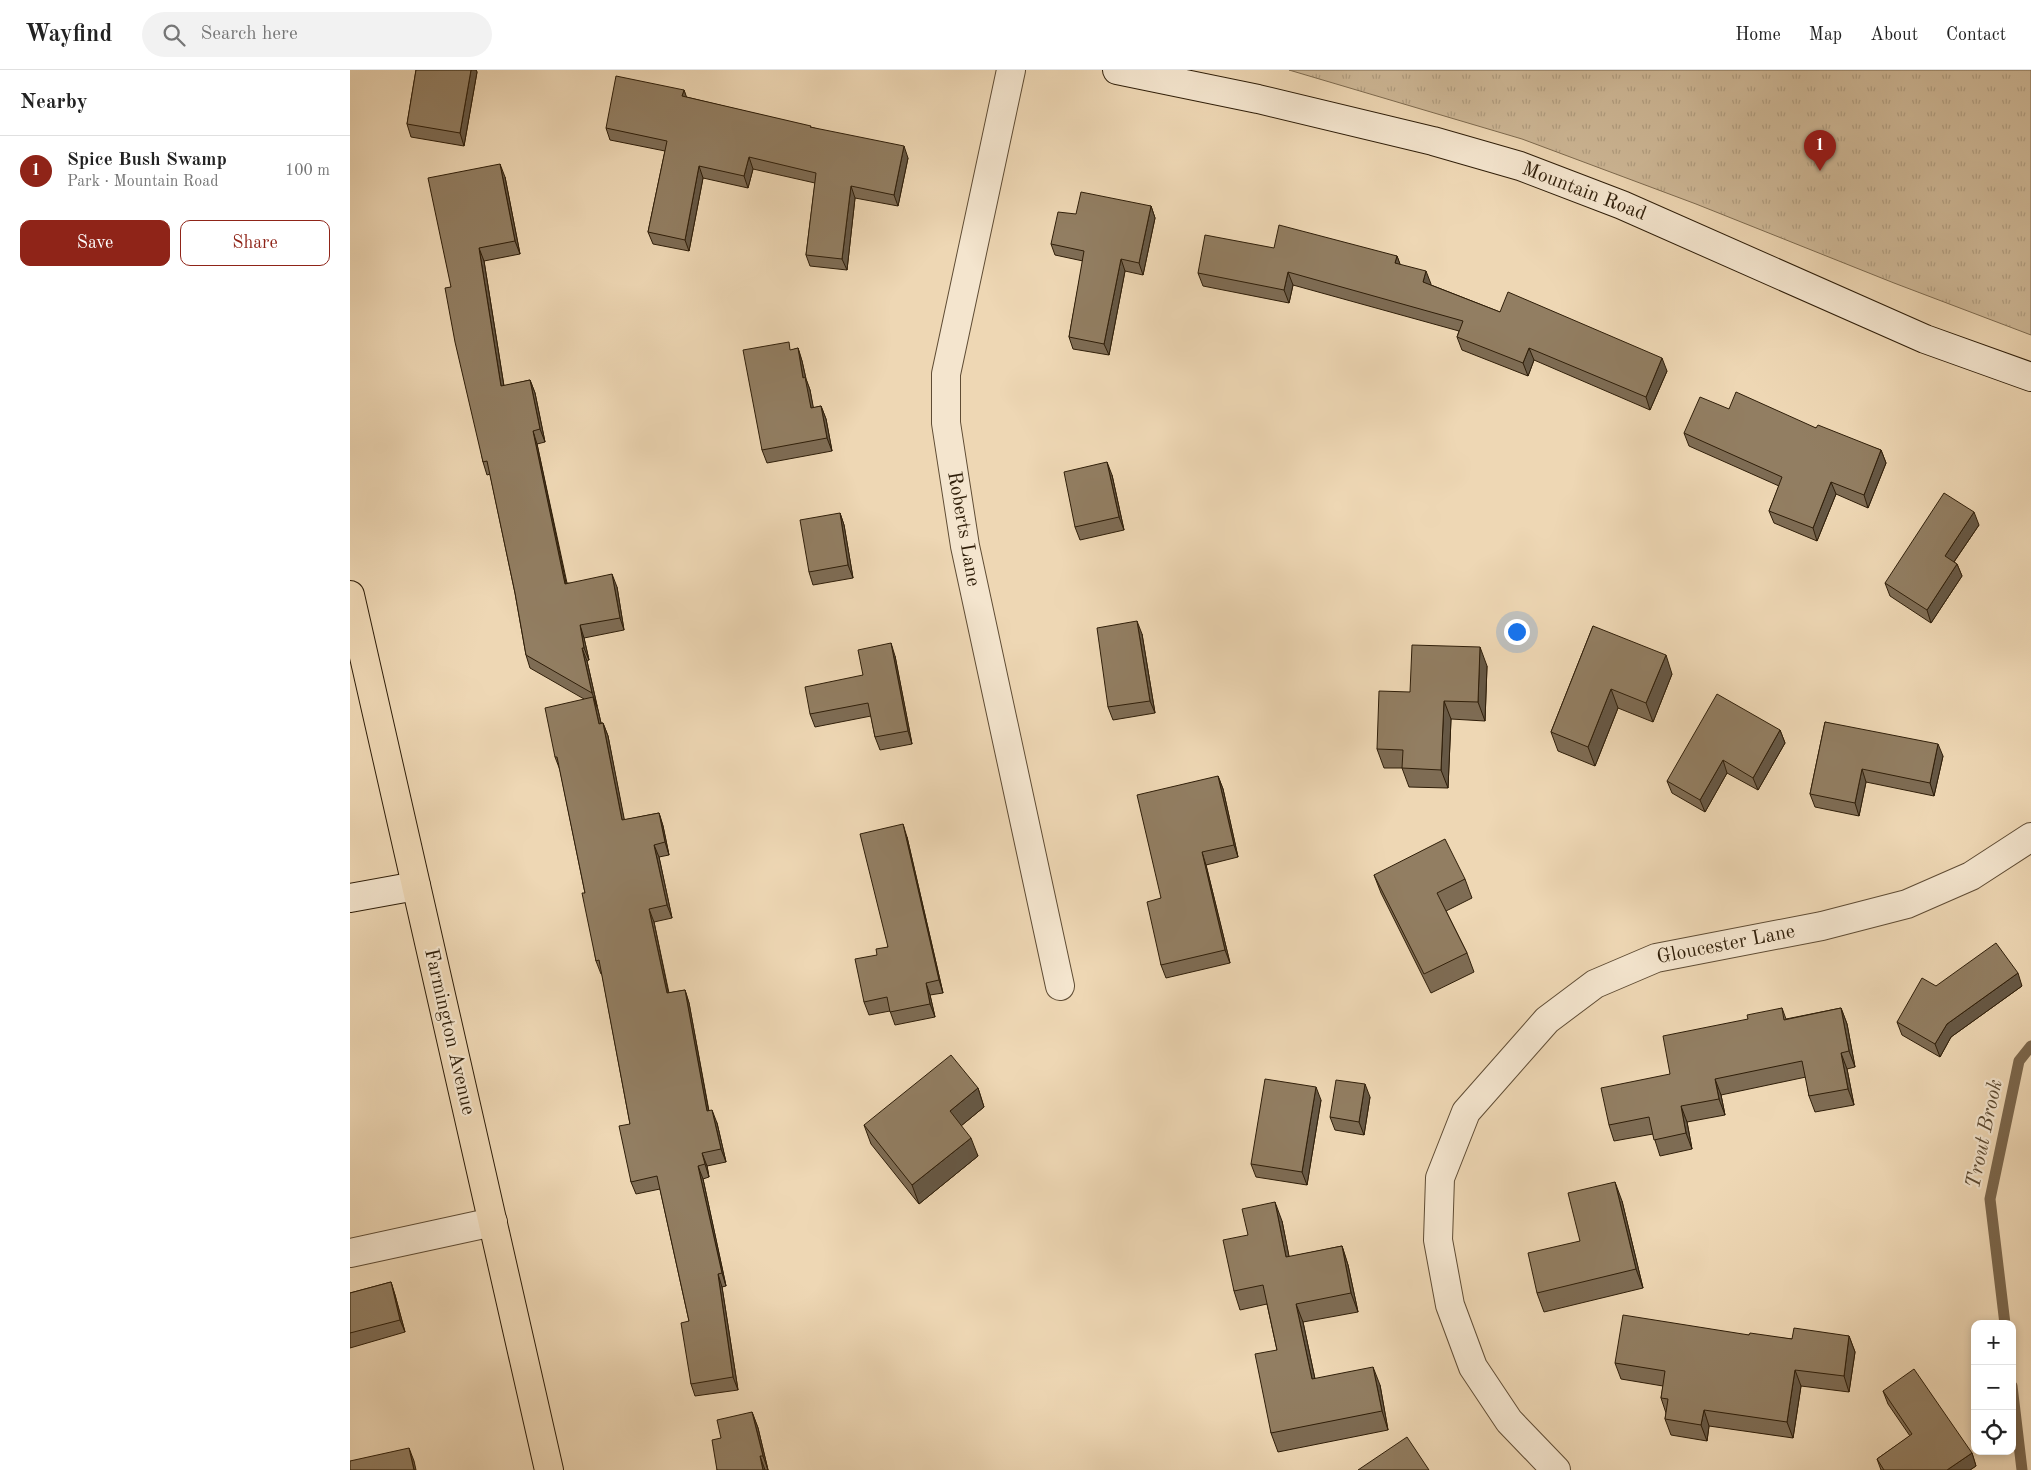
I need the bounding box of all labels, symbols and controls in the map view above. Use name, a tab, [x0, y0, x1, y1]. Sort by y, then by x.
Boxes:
search box	[142, 12, 492, 57]
icon: search	[160, 21, 188, 49]
text: Wayfind	[25, 23, 112, 47]
text: Search here	[200, 25, 298, 44]
text: Home	[1735, 26, 1781, 44]
text: Map	[1809, 26, 1842, 44]
text: About	[1870, 26, 1918, 44]
text: Contact	[1946, 26, 2006, 44]
text: Nearby	[20, 92, 88, 113]
pin: 1	[1804, 130, 1836, 171]
text: Spice Bush Swamp	[67, 151, 227, 170]
street label: Mountain Road	[1519, 159, 1649, 225]
text: 1	[31, 163, 41, 179]
text: 100 m	[285, 163, 330, 179]
text: Park · Mountain Road	[67, 174, 219, 190]
button: Save	[20, 220, 170, 266]
button: Share	[180, 220, 330, 266]
street label: Roberts Lane	[943, 470, 983, 588]
your location	[1504, 619, 1530, 645]
street label: Gloucester Lane	[1655, 922, 1797, 968]
street label: Farmington Avenue	[420, 947, 478, 1117]
water label: Trout Brook	[1963, 1077, 2007, 1191]
map controls	[1971, 1320, 2016, 1455]
button: +	[1971, 1320, 2016, 1365]
button: −	[1971, 1365, 2016, 1410]
button: locate	[1971, 1410, 2016, 1455]

